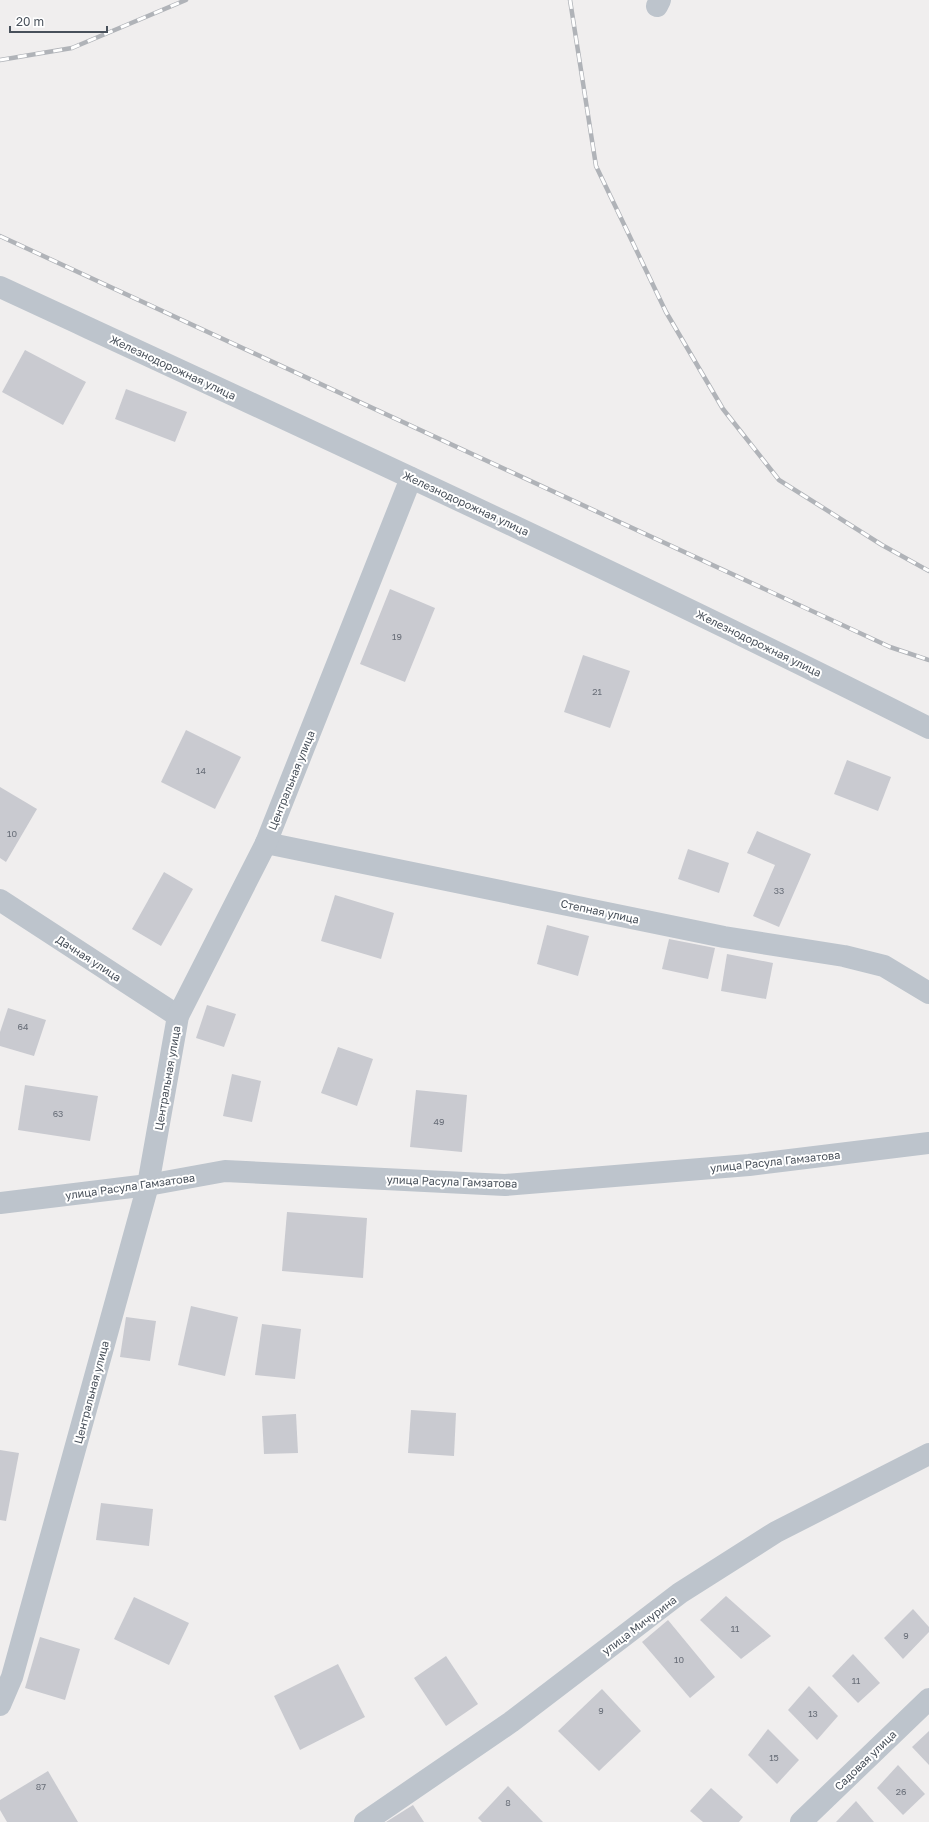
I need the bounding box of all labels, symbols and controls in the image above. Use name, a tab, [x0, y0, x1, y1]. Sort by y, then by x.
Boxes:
scale bar	[10, 8, 107, 34]
text: 20 m	[16, 14, 44, 29]
street label: Железнодорожная улица	[108, 332, 238, 402]
street label: Железнодорожная улица	[401, 468, 531, 538]
street label: Железнодорожная улица	[694, 607, 824, 679]
house number: 19	[392, 631, 402, 642]
house number: 21	[592, 686, 602, 697]
street label: Центральная улица	[265, 728, 317, 832]
house number: 14	[196, 765, 206, 776]
house number: 10	[7, 828, 17, 839]
house number: 33	[774, 885, 784, 896]
street label: Степная улица	[560, 896, 640, 926]
street label: Дачная улица	[54, 932, 124, 984]
house number: 64	[18, 1021, 29, 1032]
street label: Центральная улица	[151, 1025, 183, 1131]
house number: 63	[53, 1108, 63, 1119]
house number: 49	[434, 1116, 444, 1127]
street label: улица Расула Гамзатова	[709, 1148, 841, 1174]
street label: улица Расула Гамзатова	[64, 1170, 196, 1202]
street label: улица Расула Гамзатова	[386, 1172, 518, 1190]
street label: Центральная улица	[71, 1339, 111, 1445]
street label: улица Мичурина	[599, 1593, 679, 1657]
house number: 11	[731, 1623, 740, 1634]
house number: 9	[903, 1630, 909, 1641]
house number: 10	[674, 1654, 684, 1665]
house number: 11	[852, 1675, 861, 1686]
house number: 9	[598, 1705, 604, 1716]
house number: 13	[808, 1708, 818, 1719]
street label: Садовая улица	[831, 1727, 899, 1793]
house number: 15	[769, 1752, 779, 1763]
house number: 87	[36, 1781, 46, 1792]
house number: 26	[896, 1786, 906, 1797]
house number: 8	[505, 1797, 511, 1808]

